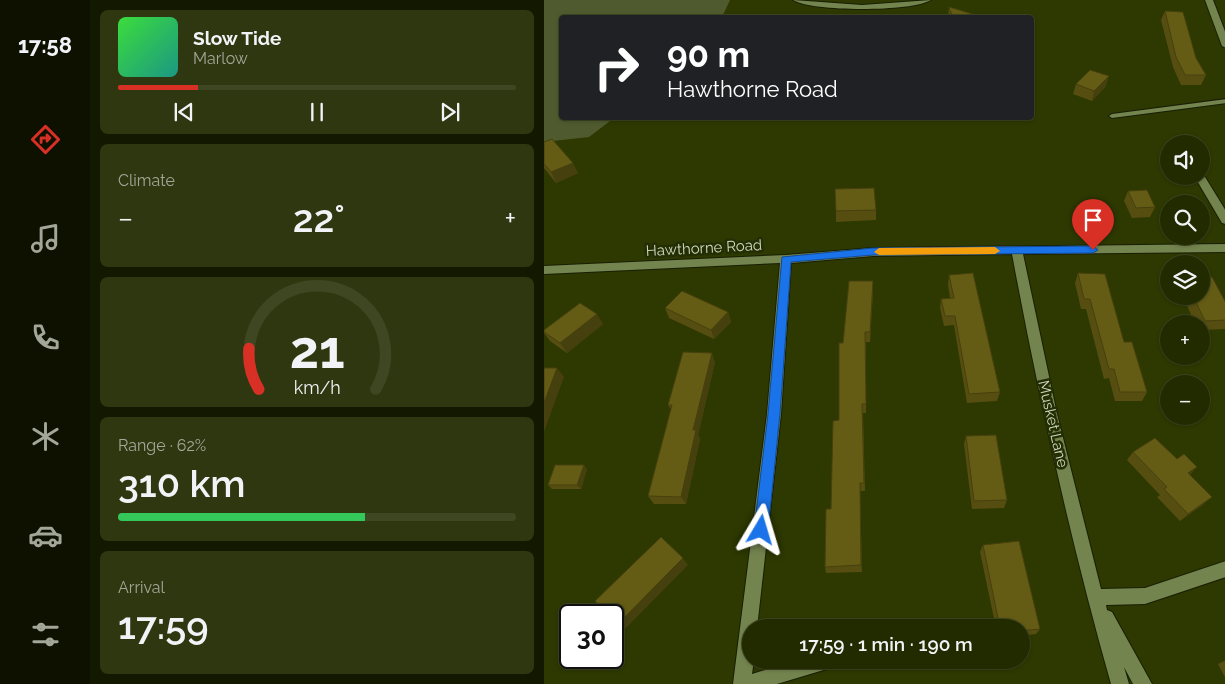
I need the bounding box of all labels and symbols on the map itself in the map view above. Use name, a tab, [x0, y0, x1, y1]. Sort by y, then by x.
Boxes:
pin	[1072, 199, 1114, 250]
street label: Hawthorne Road	[645, 236, 763, 260]
street label: Musket Lane	[1034, 379, 1072, 470]
position arrow	[734, 503, 786, 555]
speed limit sign: 30	[559, 604, 624, 669]

